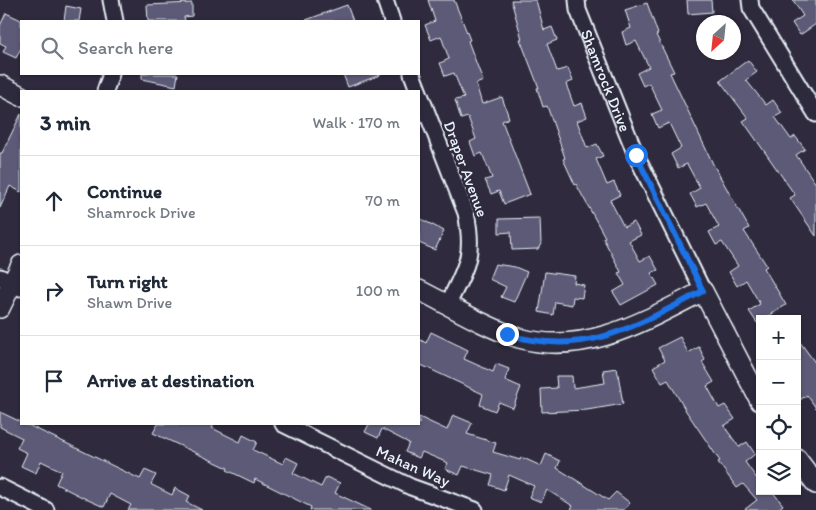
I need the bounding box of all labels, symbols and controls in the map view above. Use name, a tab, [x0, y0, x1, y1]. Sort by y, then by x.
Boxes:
north arrow	[696, 15, 741, 60]
search box	[20, 20, 420, 75]
street label: Shamrock Drive	[577, 27, 635, 135]
icon: search	[38, 34, 66, 62]
text: Search here	[78, 36, 173, 59]
text: 3 min	[40, 110, 90, 135]
text: Walk · 170 m	[313, 113, 400, 132]
street label: Draper Avenue	[440, 118, 492, 220]
route start	[625, 144, 648, 167]
text: Continue	[87, 180, 162, 203]
icon: ahead	[40, 187, 68, 215]
text: 70 m	[365, 191, 400, 210]
text: Shamrock Drive	[87, 203, 196, 222]
text: Turn right	[87, 270, 168, 293]
icon: right	[40, 277, 68, 305]
text: 100 m	[356, 281, 400, 300]
text: Shawn Drive	[87, 293, 172, 312]
map controls	[756, 315, 801, 495]
button: +	[756, 315, 801, 360]
route end	[496, 323, 519, 346]
button: −	[756, 360, 801, 405]
icon: arrive	[40, 367, 68, 395]
text: Arrive at destination	[87, 369, 254, 392]
button: locate	[756, 405, 801, 450]
street label: Mahan Way	[373, 441, 453, 491]
button: layers	[756, 450, 801, 495]

